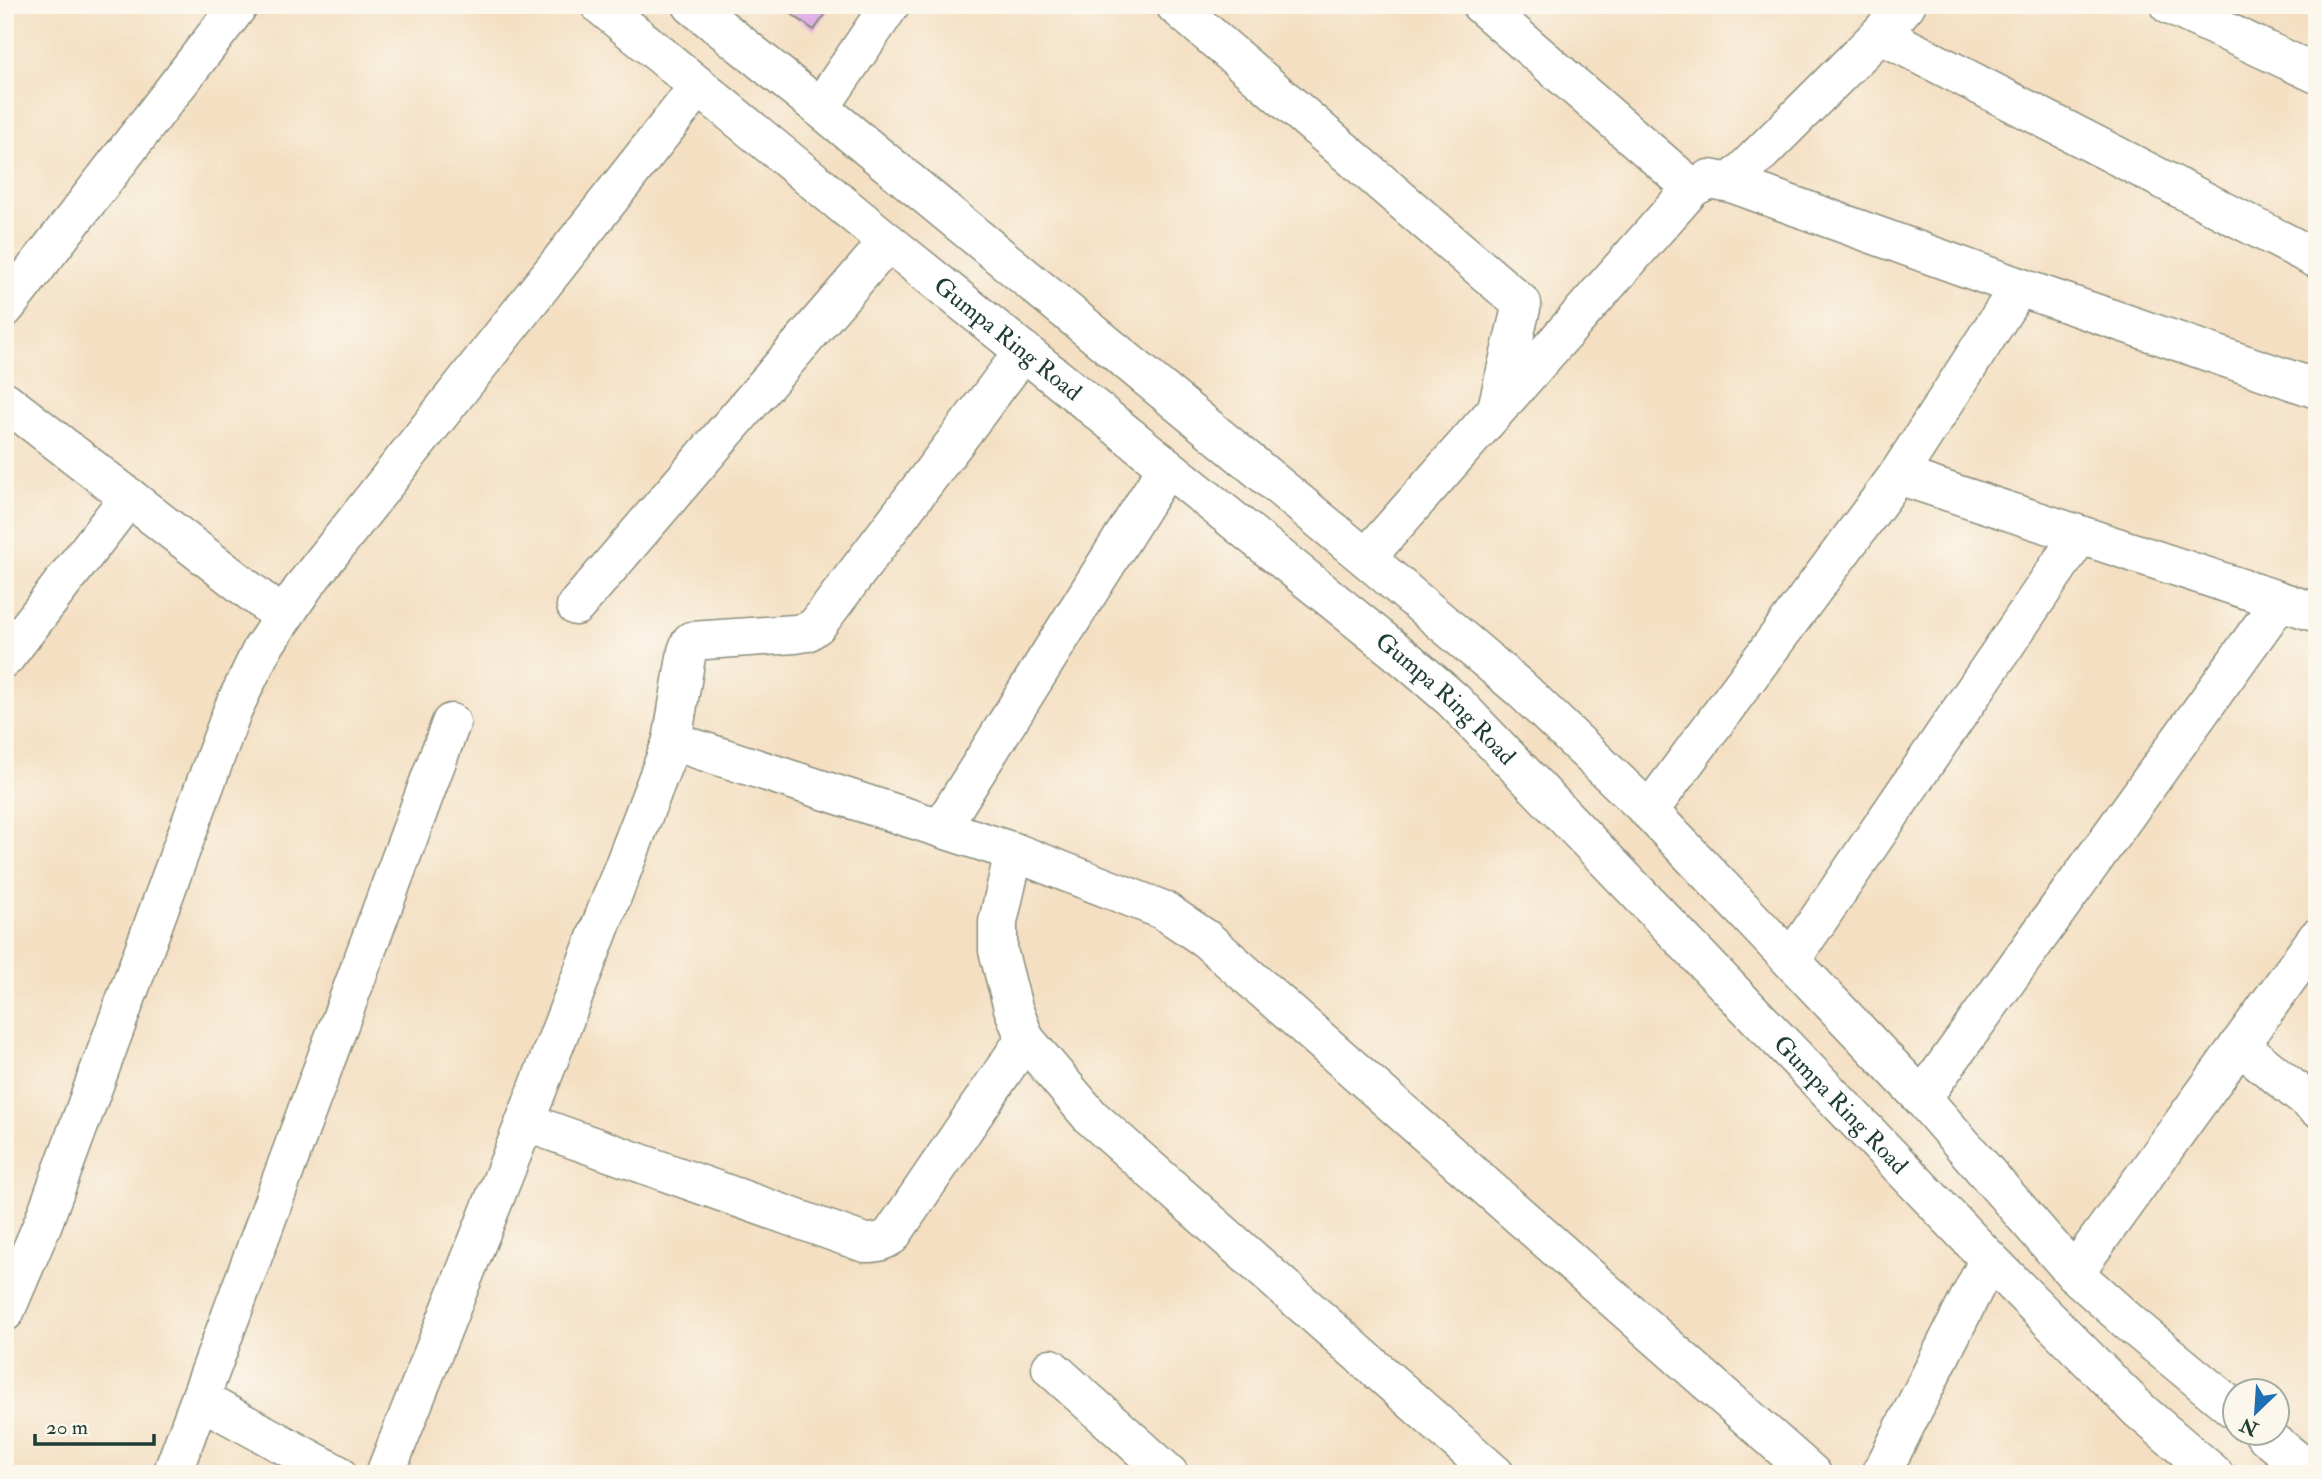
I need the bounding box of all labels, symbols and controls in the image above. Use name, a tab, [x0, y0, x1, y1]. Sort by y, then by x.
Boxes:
street label: Gumpa Ring Road	[928, 270, 1088, 408]
street label: Gumpa Ring Road	[1369, 625, 1523, 772]
street label: Gumpa Ring Road	[1767, 1029, 1915, 1181]
north arrow	[2220, 1378, 2290, 1448]
scale bar	[35, 1402, 154, 1446]
text: N	[2236, 1412, 2263, 1441]
text: 20 m	[46, 1414, 88, 1441]

